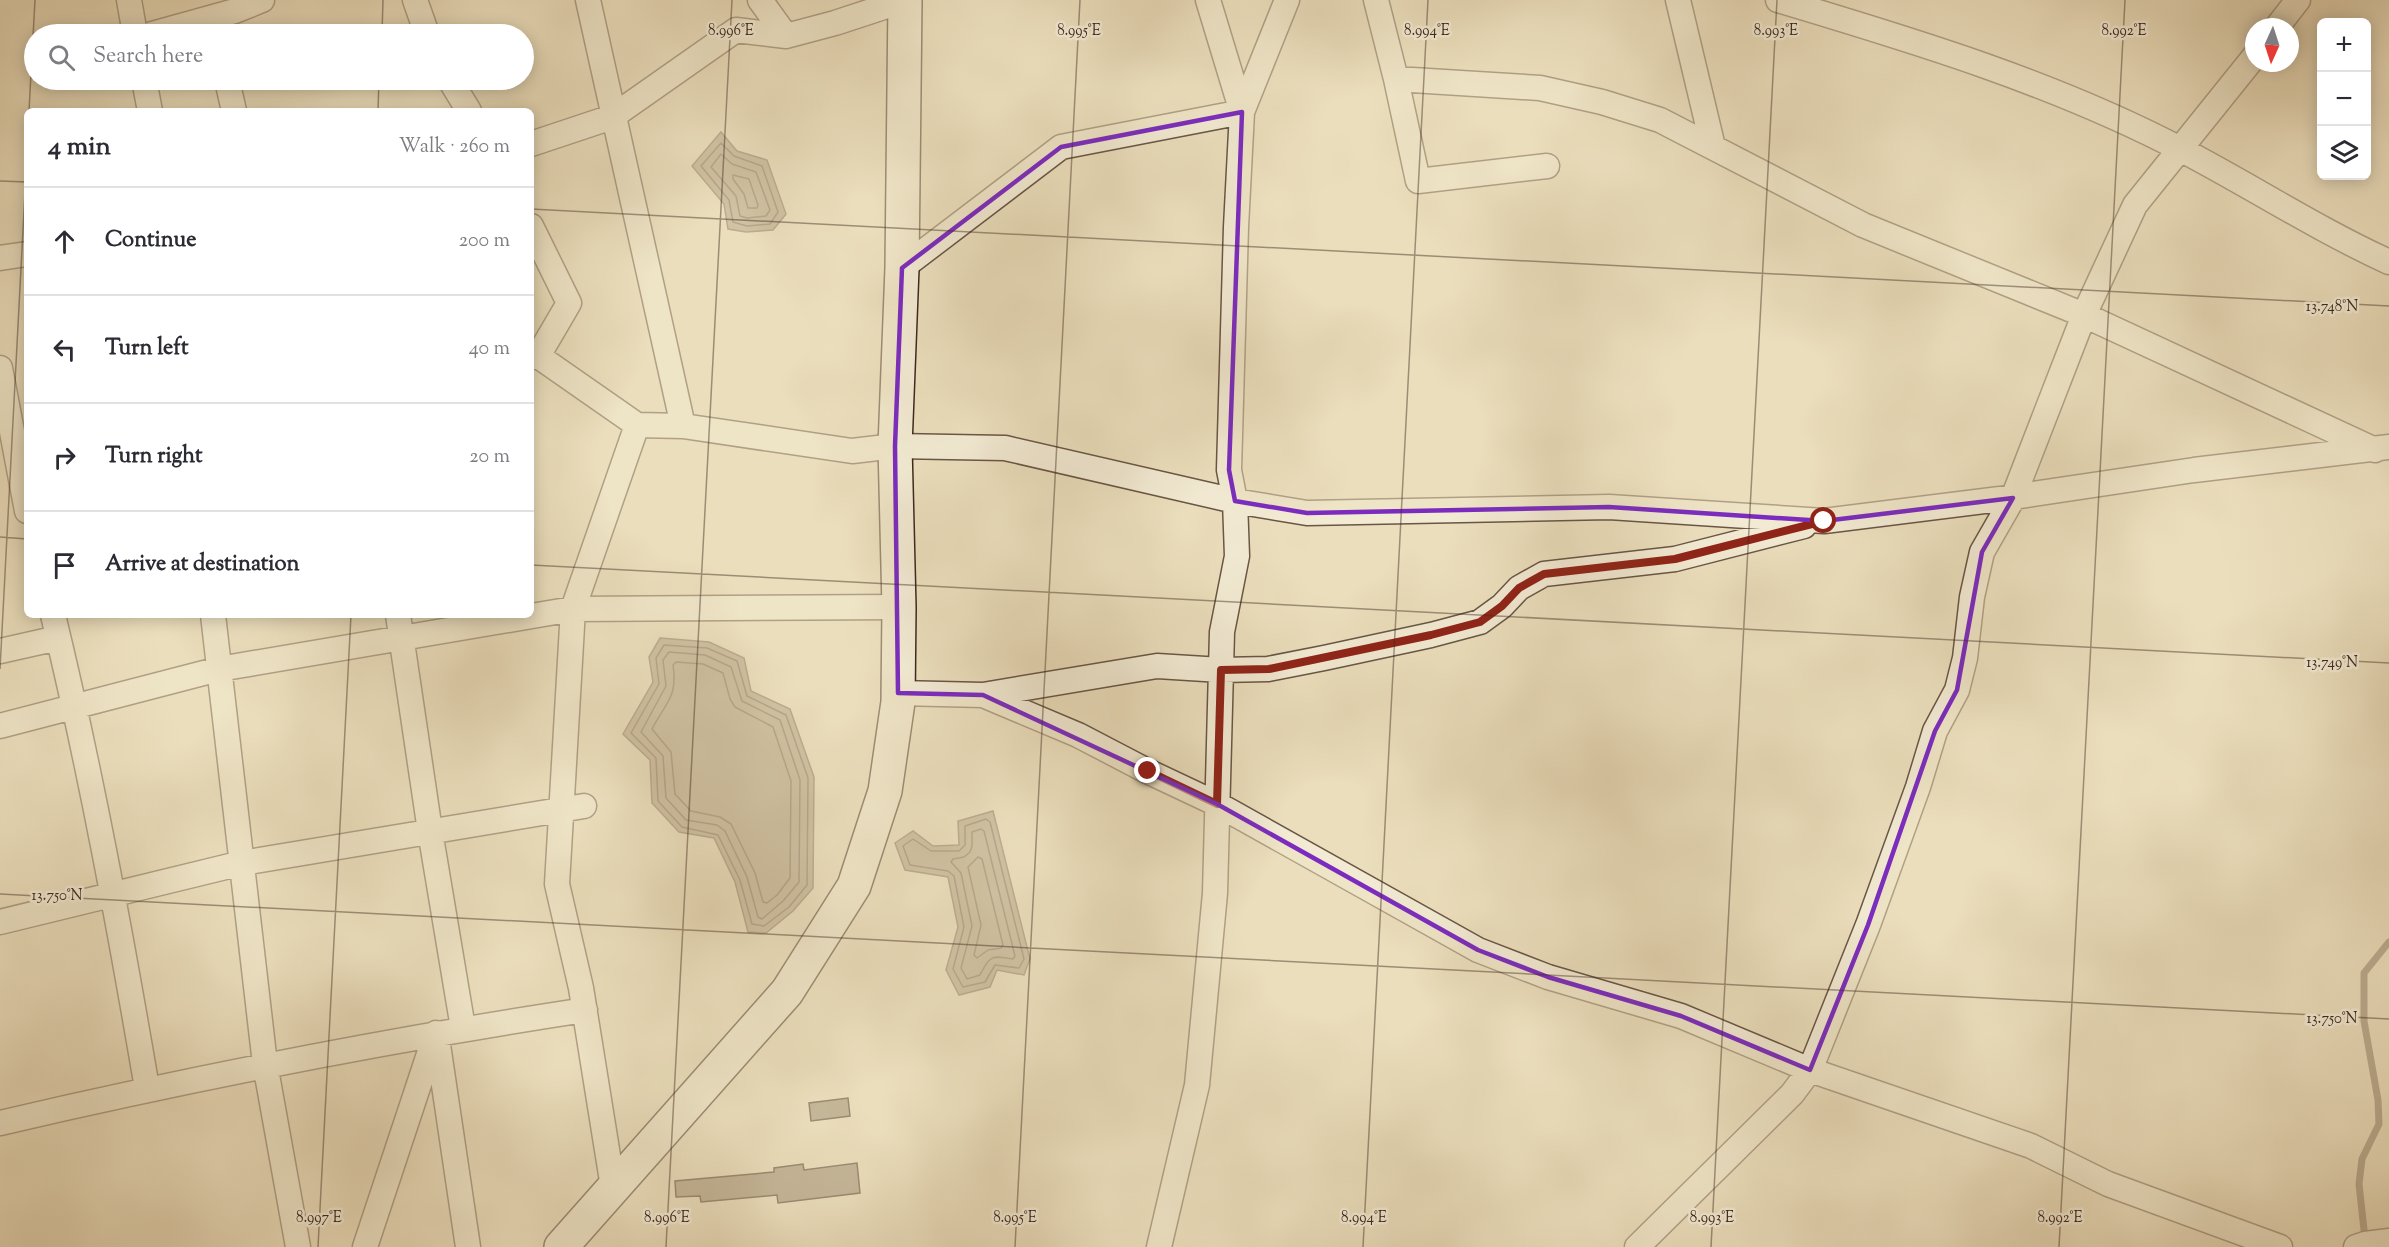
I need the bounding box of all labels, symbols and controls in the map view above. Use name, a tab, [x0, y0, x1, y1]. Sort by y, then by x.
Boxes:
north arrow	[2245, 18, 2299, 72]
map controls	[2317, 18, 2371, 180]
button: +	[2317, 18, 2371, 72]
text: 8.996°E	[708, 21, 754, 42]
text: 8.995°E	[1057, 21, 1101, 42]
text: 8.994°E	[1404, 21, 1450, 42]
text: 8.993°E	[1754, 21, 1798, 42]
text: 8.992°E	[2101, 21, 2147, 42]
search box	[24, 24, 534, 90]
icon: search	[45, 41, 78, 74]
text: Search here	[93, 41, 203, 73]
button: −	[2317, 72, 2371, 126]
button: layers	[2317, 126, 2371, 180]
text: 4 min	[48, 129, 111, 166]
text: Walk · 260 m	[399, 133, 510, 162]
icon: ahead	[48, 225, 81, 258]
text: Continue	[105, 225, 196, 257]
text: 200 m	[459, 227, 510, 256]
text: 13.748°N	[2306, 297, 2358, 318]
icon: left	[48, 333, 81, 366]
text: Turn left	[105, 333, 188, 365]
text: 40 m	[469, 335, 510, 364]
icon: right	[48, 441, 81, 474]
text: Turn right	[105, 441, 202, 473]
text: 20 m	[469, 443, 510, 472]
route start	[1810, 507, 1836, 533]
icon: arrive	[48, 549, 81, 582]
text: Arrive at destination	[105, 549, 300, 581]
text: 13.749°N	[2306, 653, 2358, 674]
route end	[1134, 757, 1160, 783]
text: 13.750°N	[31, 886, 83, 907]
text: 13.750°N	[2306, 1009, 2358, 1030]
text: 8.997°E	[296, 1208, 342, 1229]
text: 8.996°E	[644, 1208, 690, 1229]
text: 8.995°E	[993, 1208, 1037, 1229]
text: 8.994°E	[1341, 1208, 1387, 1229]
text: 8.993°E	[1690, 1208, 1734, 1229]
text: 8.992°E	[2037, 1208, 2083, 1229]

